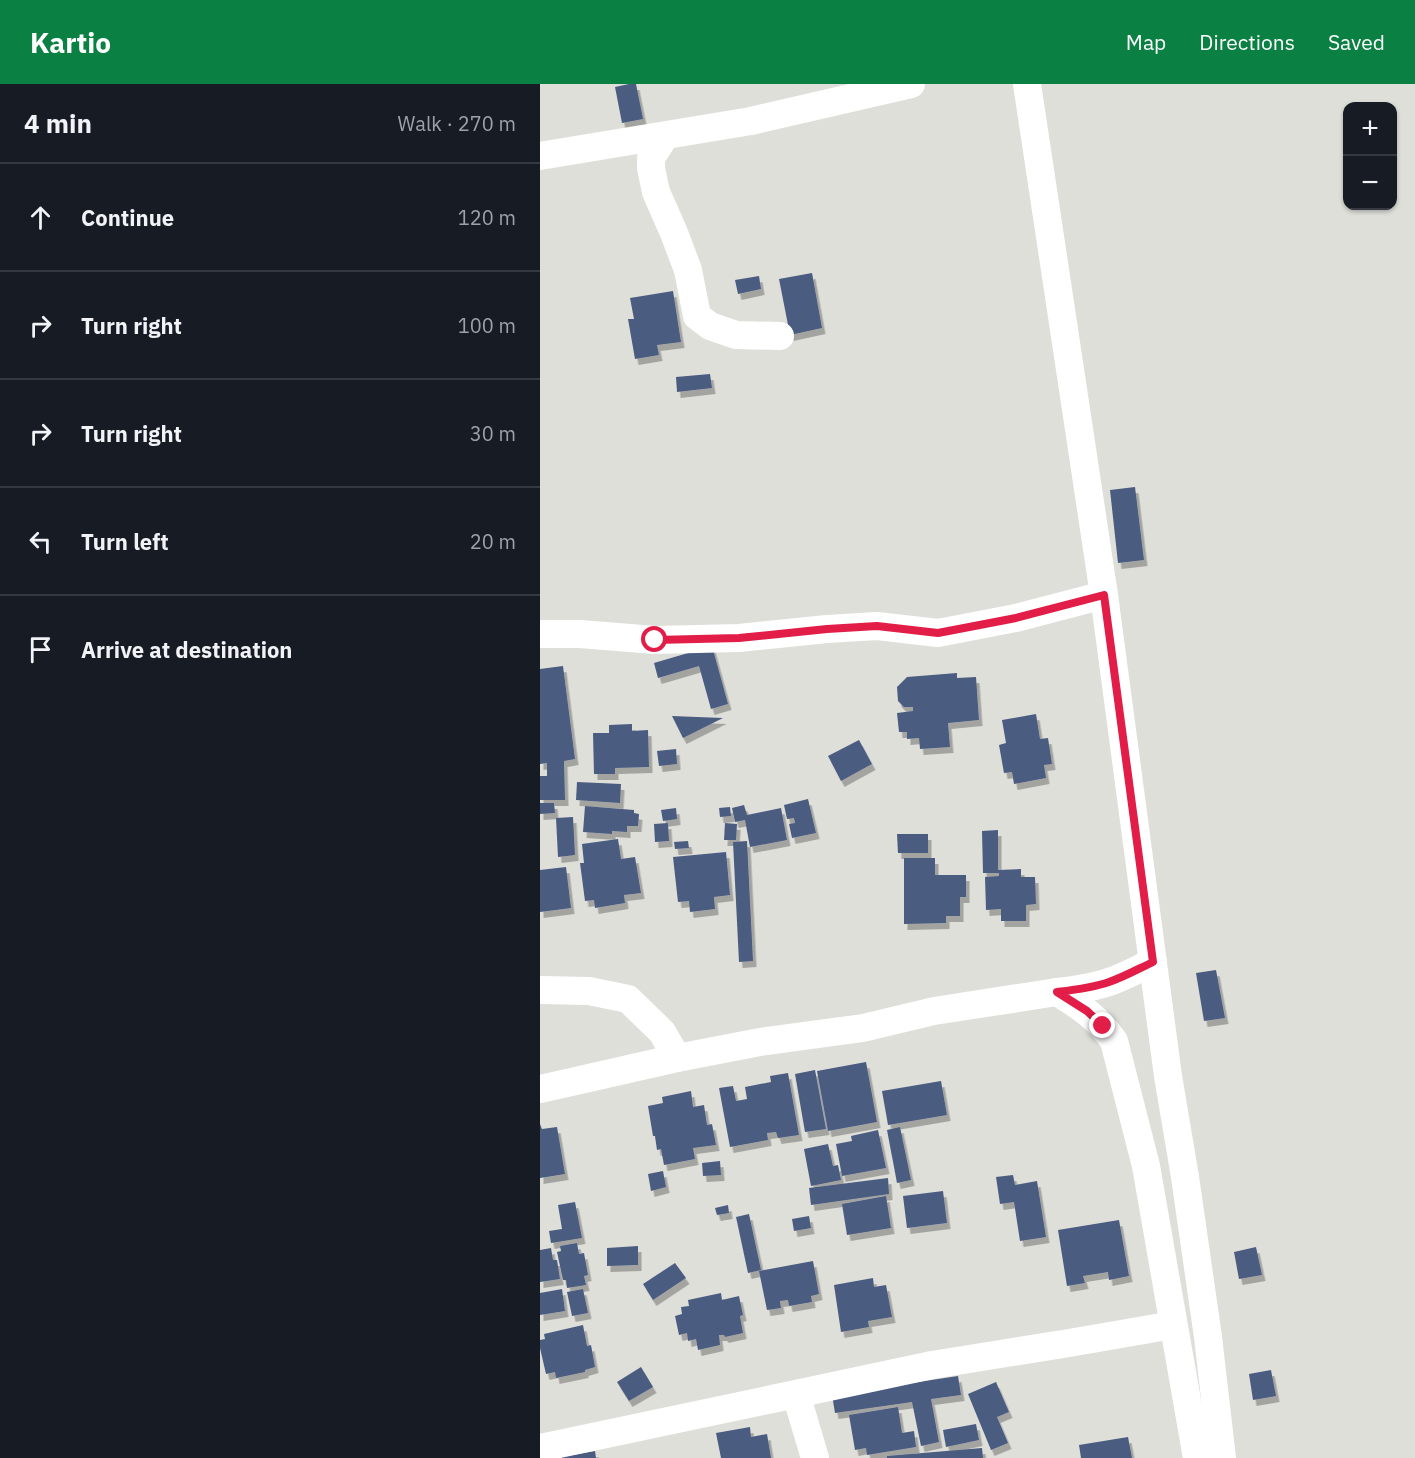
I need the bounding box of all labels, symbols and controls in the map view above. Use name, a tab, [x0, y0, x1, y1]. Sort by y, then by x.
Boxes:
text: Kartio	[30, 24, 111, 61]
text: Map	[1126, 28, 1166, 56]
text: Directions	[1199, 28, 1295, 56]
text: Saved	[1328, 28, 1385, 56]
map controls	[1343, 102, 1397, 210]
button: +	[1343, 102, 1397, 156]
text: 4 min	[24, 106, 92, 140]
text: Walk · 270 m	[398, 110, 516, 137]
button: −	[1343, 156, 1397, 210]
icon: ahead	[24, 201, 57, 234]
text: Continue	[81, 203, 174, 232]
text: 120 m	[458, 204, 516, 231]
icon: right	[24, 309, 57, 342]
text: Turn right	[81, 311, 182, 340]
text: 100 m	[458, 312, 516, 339]
icon: right	[24, 417, 57, 450]
text: Turn right	[81, 419, 182, 448]
text: 30 m	[470, 420, 516, 447]
icon: left	[24, 525, 57, 558]
text: Turn left	[81, 527, 169, 556]
text: 20 m	[470, 528, 516, 555]
route start	[641, 626, 667, 652]
icon: arrive	[24, 633, 57, 666]
text: Arrive at destination	[81, 635, 292, 664]
route end	[1089, 1012, 1115, 1038]

